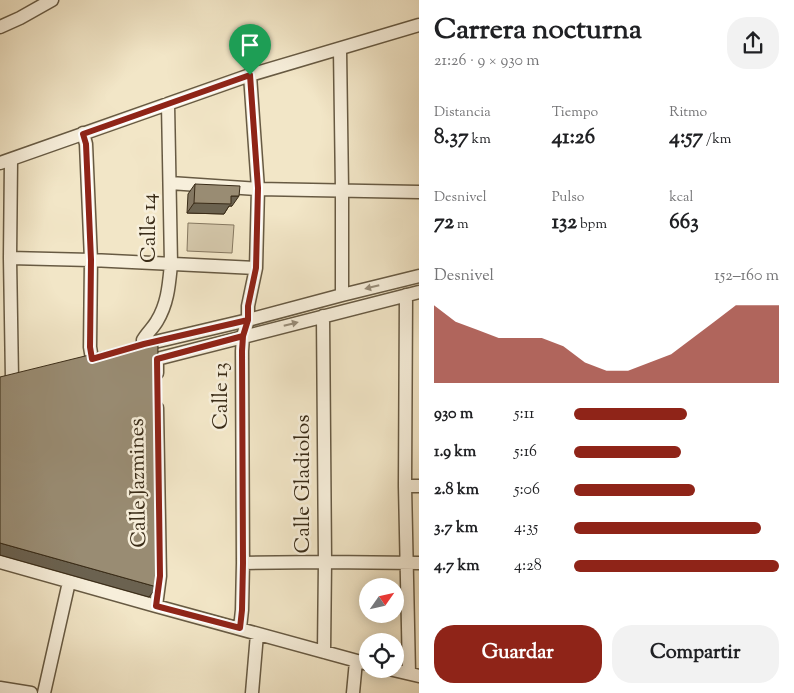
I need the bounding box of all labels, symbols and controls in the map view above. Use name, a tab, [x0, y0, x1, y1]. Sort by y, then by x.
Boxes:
text: Carrera nocturna	[434, 11, 642, 51]
button: share	[727, 17, 779, 69]
pin	[229, 24, 271, 75]
icon: arrive	[236, 31, 264, 59]
text: 21:26 · 9 × 930 m	[434, 50, 540, 73]
text: Distancia	[434, 103, 491, 123]
text: Tiempo	[552, 103, 598, 123]
text: Ritmo	[669, 103, 707, 123]
text: 8.37	[434, 123, 469, 153]
text: 41:26	[552, 123, 595, 153]
text: 4:57	[669, 123, 703, 153]
text: km	[469, 130, 491, 150]
text: /km	[703, 130, 731, 150]
text: Desnivel	[434, 188, 487, 208]
text: Pulso	[552, 188, 585, 208]
text: kcal	[669, 188, 693, 208]
street label: Calle 14	[135, 193, 165, 263]
text: 72	[434, 208, 454, 238]
text: 132	[552, 208, 577, 238]
text: 663	[669, 208, 699, 238]
text: m	[454, 215, 469, 235]
text: bpm	[577, 215, 607, 235]
text: Desnivel	[434, 265, 494, 288]
text: 152–160 m	[714, 265, 779, 288]
one-way arrow	[364, 283, 379, 291]
one-way arrow	[283, 320, 298, 328]
street label: Calle 13	[207, 362, 237, 430]
text: 930 m	[434, 403, 473, 426]
text: 5:11	[514, 403, 535, 426]
street label: Calle Gladiolos	[289, 415, 319, 554]
street label: Calle Jazmines	[123, 418, 155, 548]
text: 1.9 km	[434, 441, 476, 464]
text: 5:16	[514, 441, 537, 464]
text: 2.8 km	[434, 479, 479, 502]
text: 5:06	[514, 479, 540, 502]
text: 3.7 km	[434, 517, 478, 540]
text: 4:35	[514, 517, 538, 540]
text: 4.7 km	[434, 555, 479, 578]
text: 4:28	[514, 555, 542, 578]
north arrow	[359, 578, 404, 622]
map controls	[359, 578, 404, 678]
button: Guardar	[434, 625, 602, 683]
button: Compartir	[612, 625, 779, 683]
button: locate	[359, 633, 404, 678]

